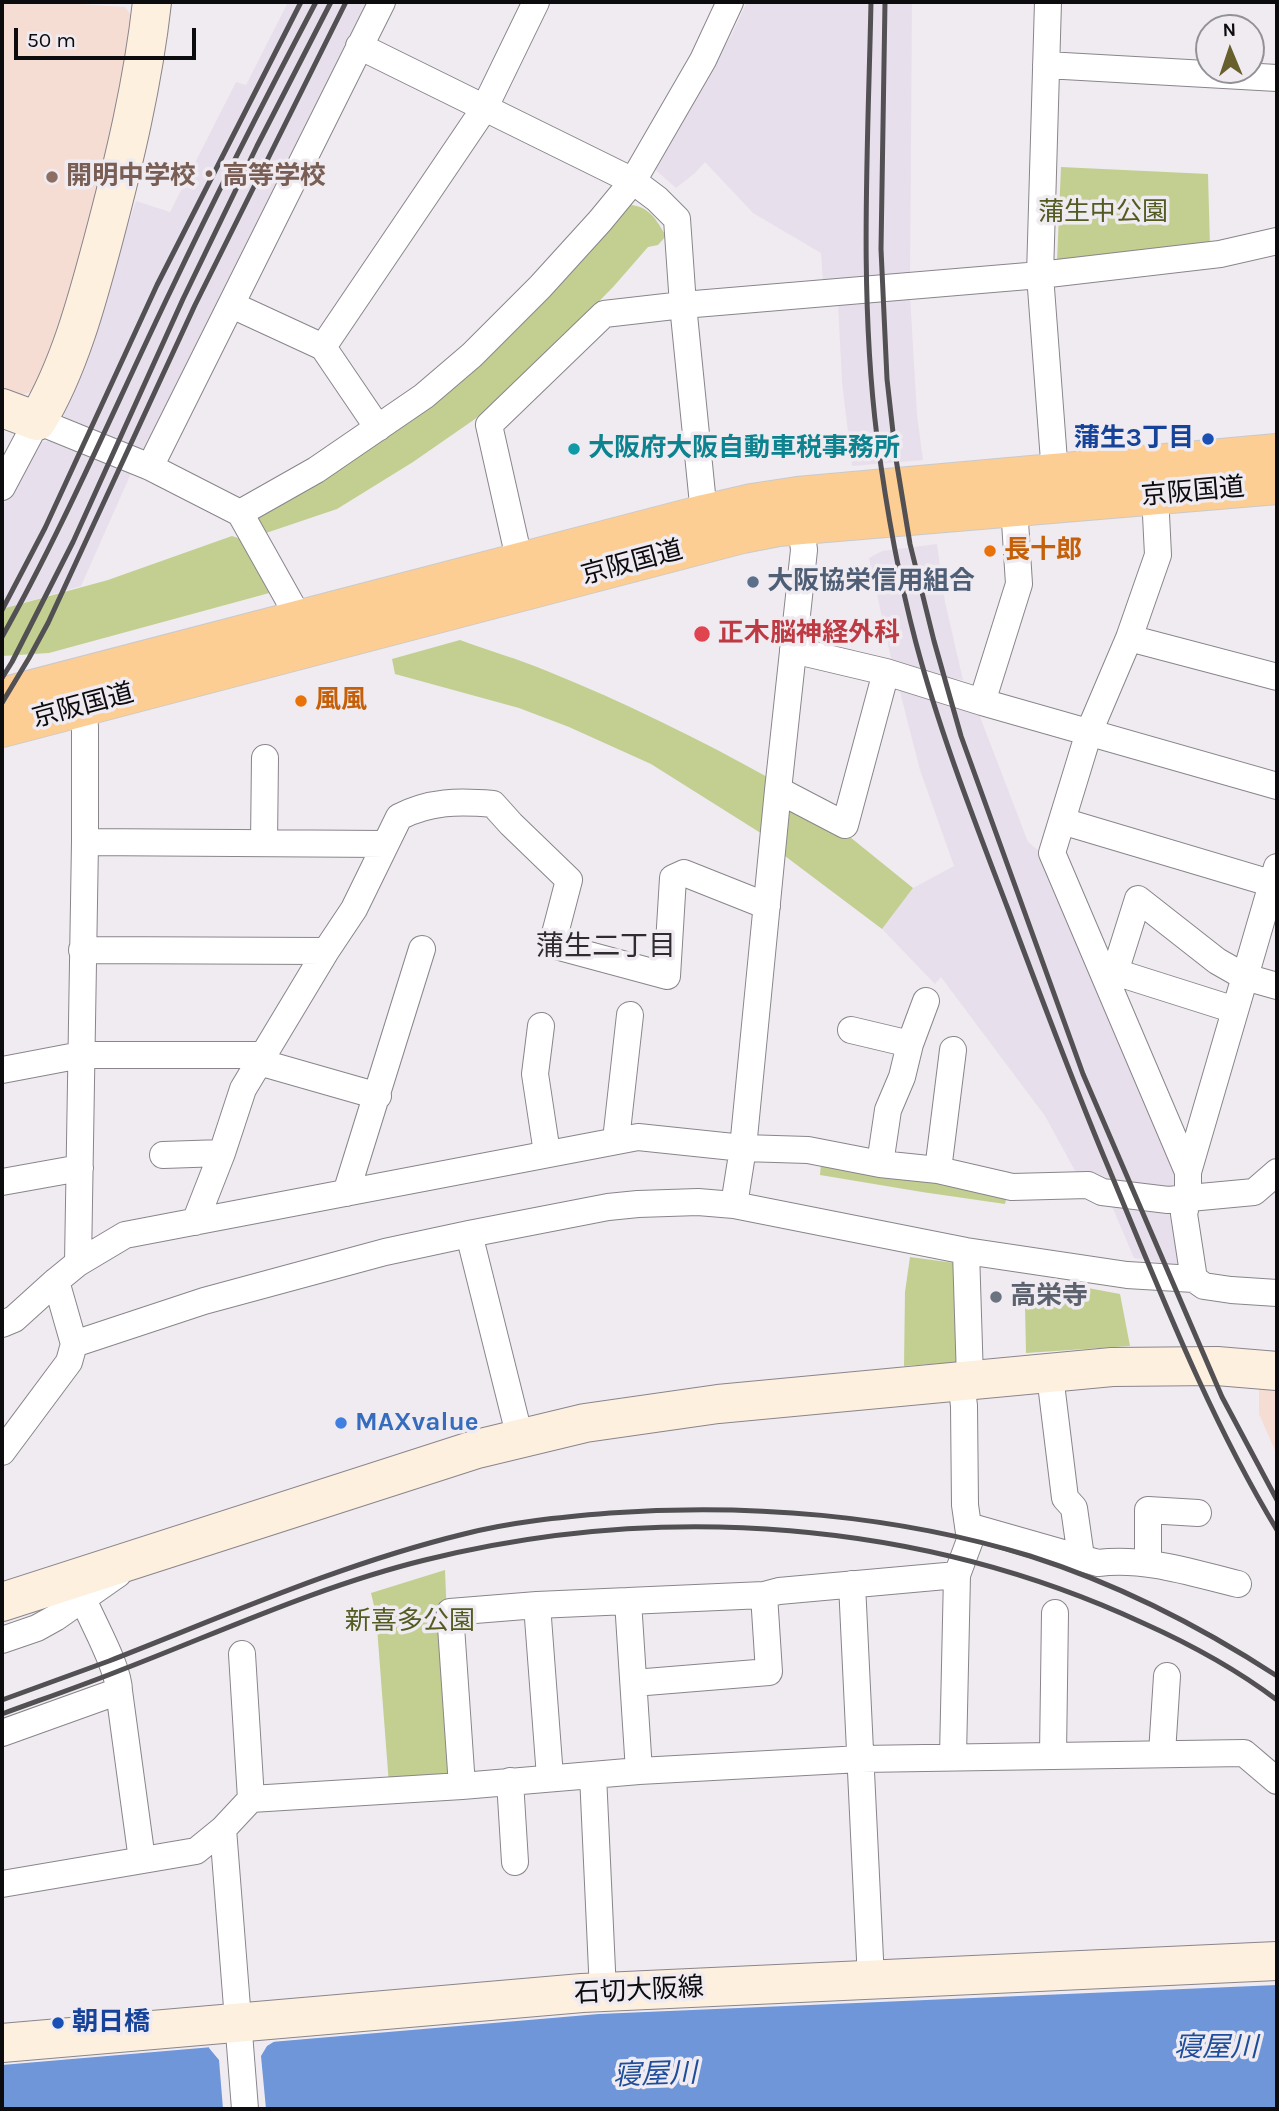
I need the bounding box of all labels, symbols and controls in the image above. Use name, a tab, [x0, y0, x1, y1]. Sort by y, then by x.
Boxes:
scale bar	[18, 14, 200, 58]
north arrow	[1195, 14, 1265, 84]
text: N	[1222, 19, 1237, 41]
text: 50 m	[27, 28, 76, 52]
place label: 開明中学校・高等学校	[66, 161, 326, 193]
marker: 開明中学校・高等学校	[44, 169, 60, 185]
park label: 蒲生中公園	[1038, 197, 1168, 229]
place label: 蒲生3丁目	[1074, 423, 1194, 455]
marker: 蒲生3丁目	[1200, 431, 1216, 447]
place label: 大阪府大阪自動車税事務所	[588, 433, 900, 465]
marker: 大阪府大阪自動車税事務所	[566, 441, 582, 457]
street label: 京阪国道	[1140, 472, 1246, 512]
street label: 京阪国道	[578, 534, 686, 592]
place label: 長十郎	[1004, 535, 1082, 567]
marker: 長十郎	[982, 543, 998, 559]
place label: 大阪協栄信用組合	[767, 566, 975, 598]
marker: 大阪協栄信用組合	[745, 574, 761, 590]
place label: 正木脳神経外科	[718, 618, 900, 650]
marker: 正木脳神経外科	[692, 624, 712, 644]
street label: 京阪国道	[29, 677, 137, 735]
place label: 風風	[315, 685, 367, 717]
marker: 風風	[293, 693, 309, 709]
district label: 蒲生二丁目	[536, 930, 676, 964]
place label: 高栄寺	[1010, 1281, 1088, 1313]
marker: 高栄寺	[988, 1289, 1004, 1305]
place label: MAXvalue	[355, 1407, 478, 1439]
marker: MAXvalue	[333, 1415, 349, 1431]
park label: 新喜多公園	[345, 1606, 475, 1638]
street label: 石切大阪線	[573, 1972, 705, 2010]
place label: 朝日橋	[72, 2007, 150, 2039]
marker: 朝日橋	[50, 2015, 66, 2031]
water label: 寝屋川	[1174, 2031, 1258, 2065]
water label: 寝屋川	[612, 2057, 698, 2093]

